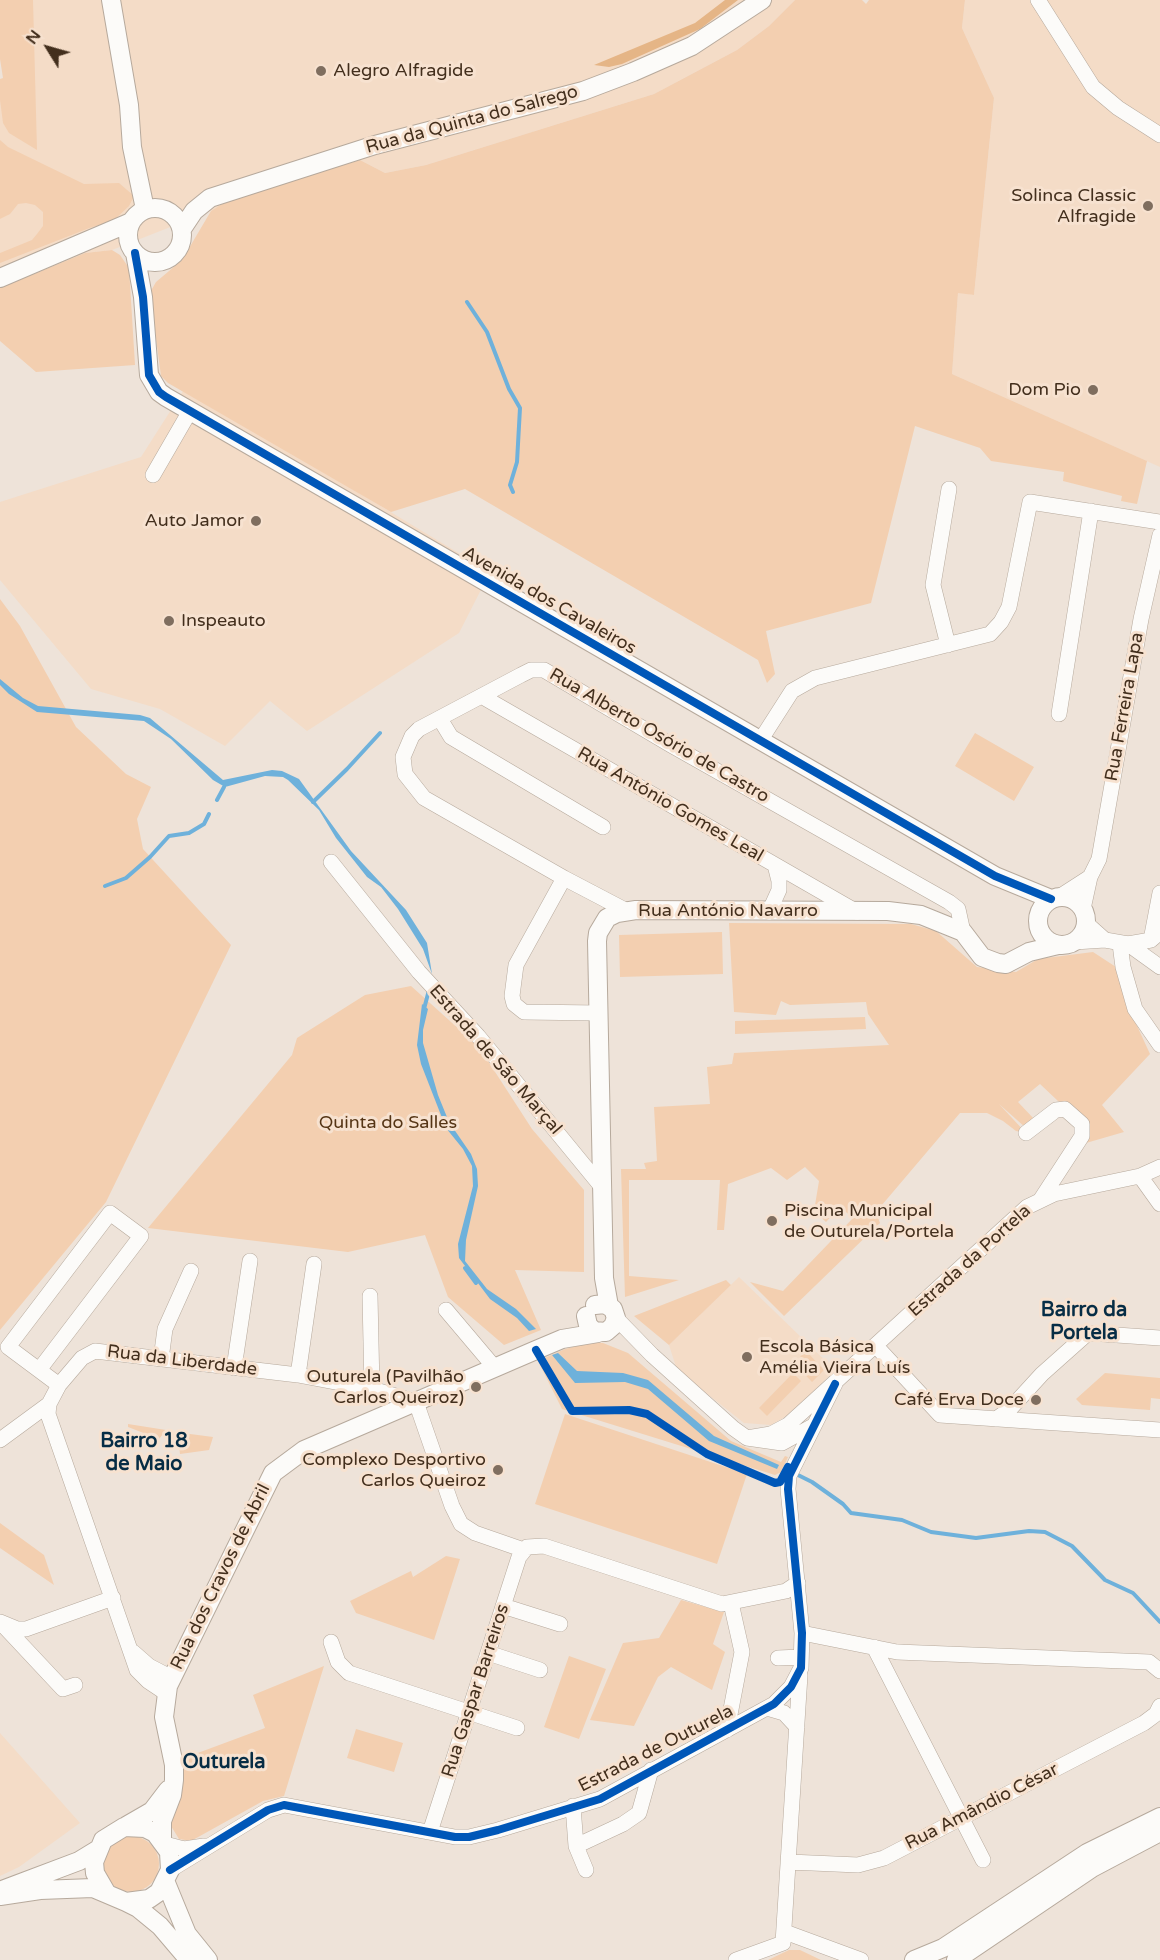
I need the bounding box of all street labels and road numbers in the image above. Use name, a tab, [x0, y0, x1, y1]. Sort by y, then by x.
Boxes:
street label: Rua da Quinta do Salrego	[364, 81, 580, 159]
street label: Avenida dos Cavaleiros	[458, 542, 640, 660]
street label: Rua Ferreira Lapa	[1101, 631, 1149, 783]
street label: Rua Alberto Osório de Castro	[545, 664, 773, 808]
street label: Rua António Gomes Leal	[573, 743, 767, 867]
street label: Rua António Navarro	[638, 900, 818, 922]
street label: Estrada de São Marçal	[424, 981, 566, 1139]
street label: Estrada da Portela	[904, 1200, 1036, 1322]
street label: Rua da Liberdade	[106, 1341, 258, 1381]
street label: Rua dos Cravos de Abril	[167, 1481, 275, 1673]
street label: Rua Gaspar Barreiros	[438, 1602, 514, 1780]
street label: Estrada de Outurela	[575, 1701, 737, 1797]
street label: Rua Amândio César	[902, 1759, 1062, 1855]

